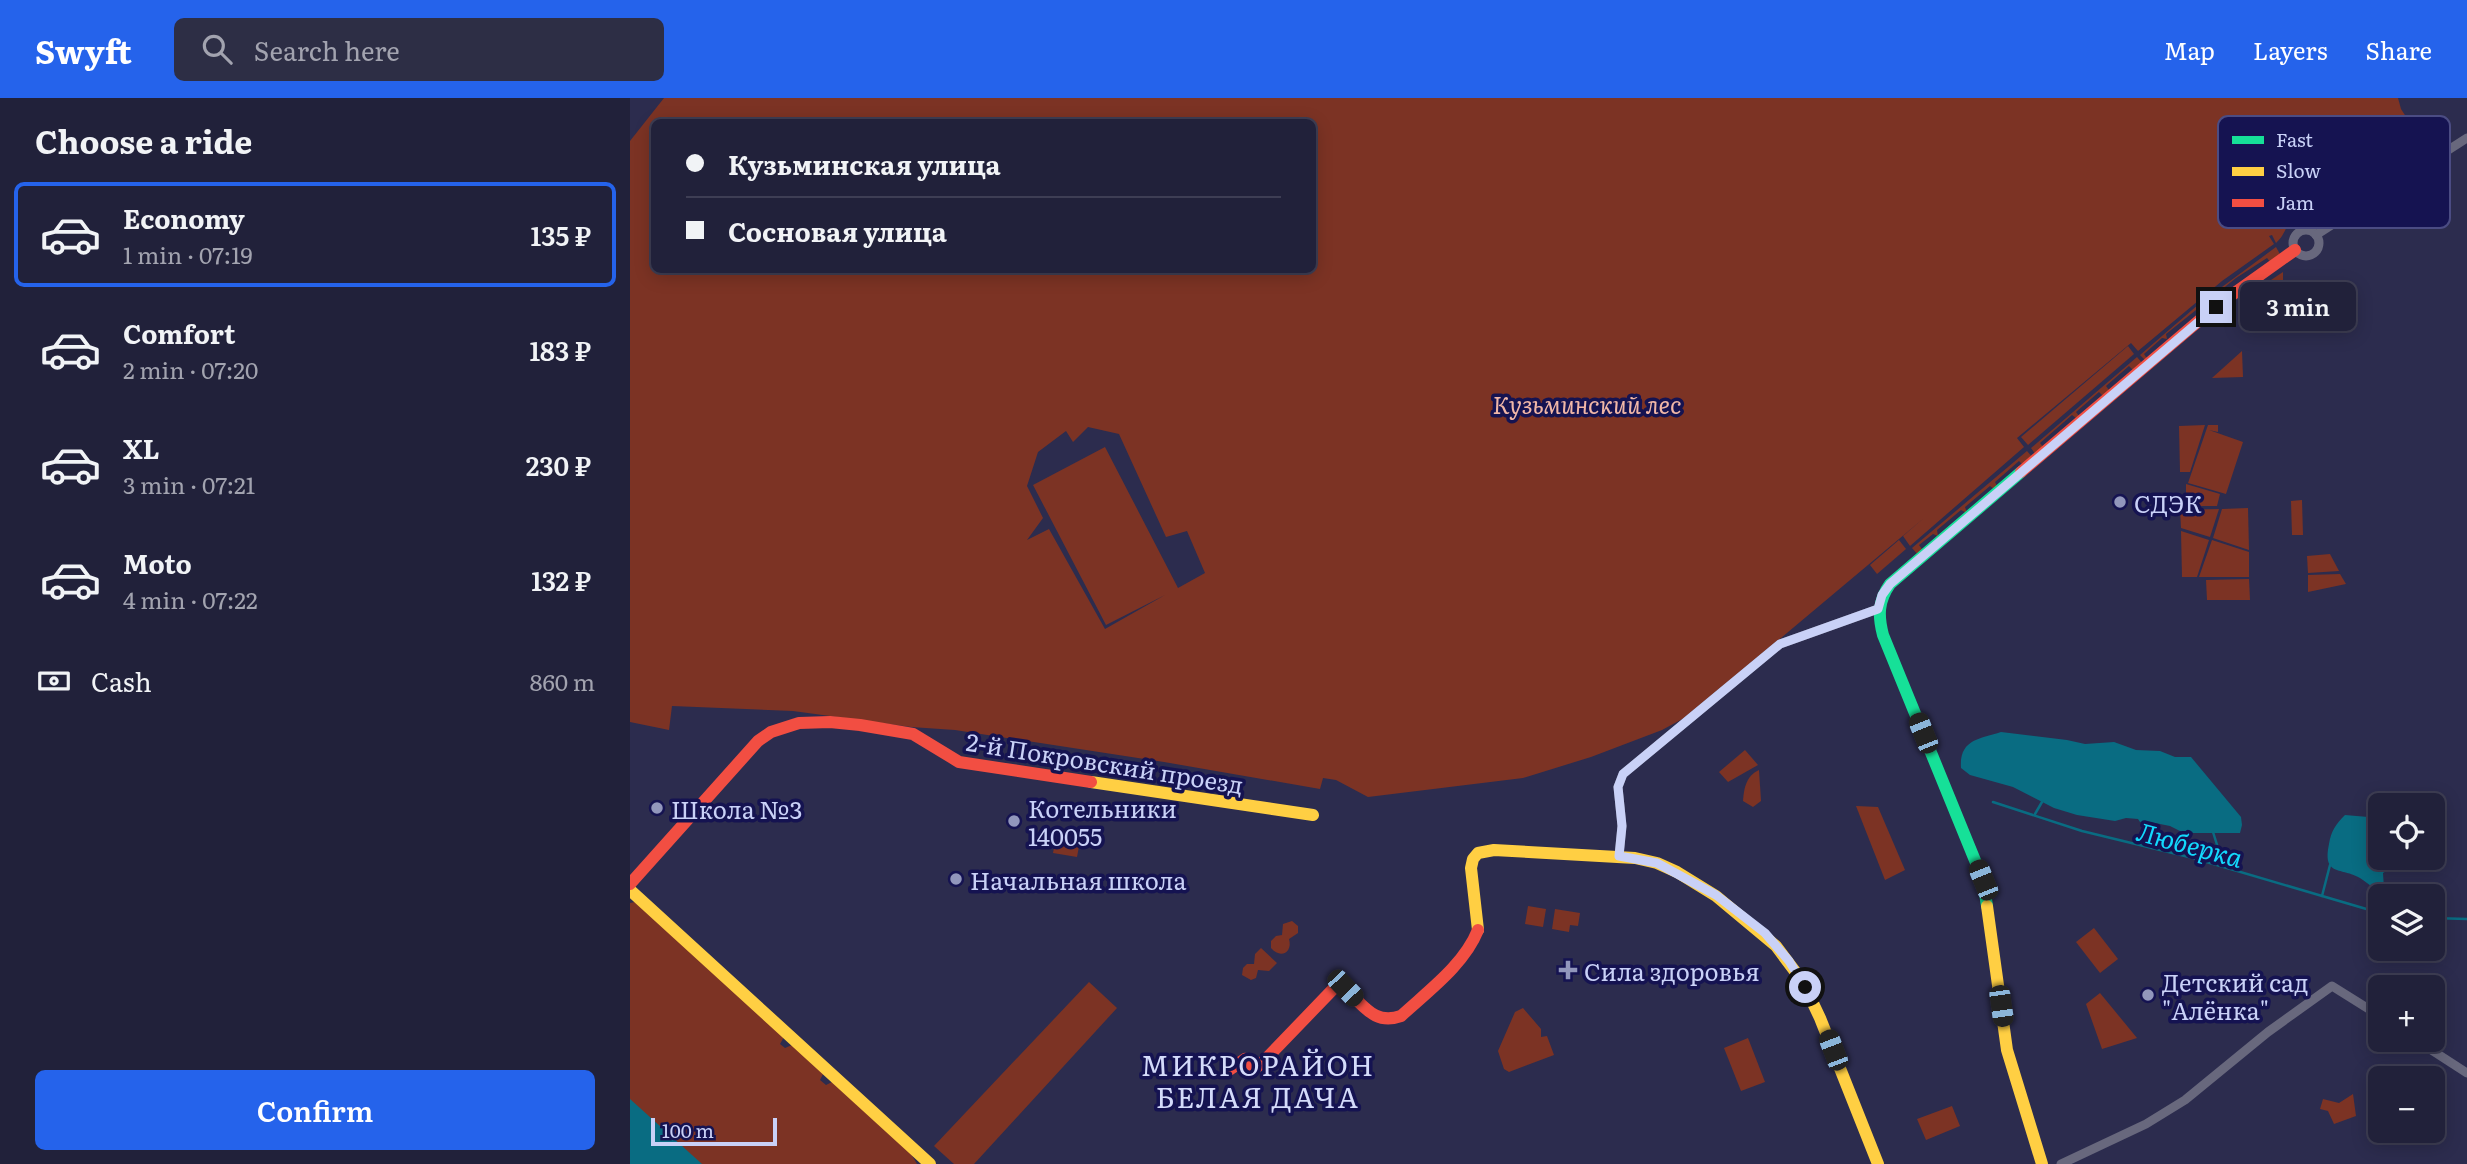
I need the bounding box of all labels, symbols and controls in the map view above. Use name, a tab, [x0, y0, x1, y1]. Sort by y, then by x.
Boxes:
search box	[174, 18, 664, 81]
text: Swyft	[35, 25, 132, 74]
icon: search	[198, 30, 236, 68]
text: Search here	[254, 30, 400, 69]
text: Map	[2164, 32, 2215, 67]
text: Layers	[2253, 32, 2327, 67]
text: Share	[2365, 32, 2432, 67]
text: Choose a ride	[35, 116, 252, 164]
legend	[2218, 116, 2450, 228]
text: Fast	[2276, 125, 2313, 153]
text: Кузьминская улица	[728, 144, 1001, 183]
text: Slow	[2276, 156, 2321, 184]
text: Jam	[2276, 188, 2314, 216]
text: Economy	[123, 198, 245, 237]
icon: car	[39, 203, 102, 266]
text: Сосновая улица	[728, 211, 947, 250]
text: 135 ₽	[531, 215, 591, 254]
text: 1 min · 07:19	[123, 237, 253, 271]
callout: 3 min	[2240, 282, 2356, 332]
text: 3 min	[2266, 289, 2330, 323]
route end	[2200, 291, 2232, 323]
text: Comfort	[123, 313, 235, 352]
icon: car	[39, 318, 102, 381]
text: 183 ₽	[529, 330, 591, 369]
text: 2 min · 07:20	[123, 352, 258, 386]
park label: Кузьминский лес	[1492, 386, 1682, 421]
text: XL	[123, 428, 160, 467]
icon: car	[39, 433, 102, 496]
text: 230 ₽	[526, 445, 591, 484]
text: 3 min · 07:21	[123, 467, 255, 501]
place label: СДЭК	[2134, 485, 2202, 520]
marker: СДЭК	[2112, 494, 2128, 510]
text: Moto	[123, 543, 192, 582]
icon: car	[39, 548, 102, 611]
text: 132 ₽	[531, 560, 591, 599]
text: 4 min · 07:22	[123, 582, 258, 616]
text: Cash	[91, 661, 152, 700]
icon: cash	[35, 662, 73, 700]
text: 860 m	[530, 664, 595, 698]
car	[1906, 710, 1941, 756]
street label: 2-й Покровский проезд	[964, 723, 1246, 801]
place label: Котельники 140055	[1028, 790, 1177, 853]
place label: Школа №3	[671, 791, 803, 826]
map controls	[2368, 793, 2445, 1143]
button: locate	[2368, 793, 2445, 870]
marker: Школа №3	[649, 800, 665, 816]
water label: Люберка	[2133, 810, 2248, 876]
marker: Котельники 140055	[1006, 813, 1022, 829]
car	[1966, 857, 2001, 903]
place label: Начальная школа	[970, 862, 1187, 897]
marker: Начальная школа	[948, 871, 964, 887]
button: layers	[2368, 884, 2445, 961]
place label: Сила здоровья	[1584, 953, 1760, 988]
marker: Сила здоровья	[1558, 960, 1578, 980]
place label: Детский сад "Алёнка"	[2162, 964, 2309, 1027]
car	[1323, 966, 1368, 1010]
route start	[1789, 971, 1821, 1003]
button: +	[2368, 975, 2445, 1052]
car	[1988, 984, 2015, 1028]
marker: Детский сад "Алёнка"	[2140, 987, 2156, 1003]
car	[1816, 1027, 1851, 1073]
district label: МИКРОРАЙОН БЕЛАЯ ДАЧА	[1141, 1043, 1375, 1117]
button: −	[2368, 1066, 2445, 1143]
button: Confirm	[35, 1070, 595, 1150]
scale bar	[651, 1115, 777, 1147]
text: 100 m	[662, 1116, 714, 1144]

